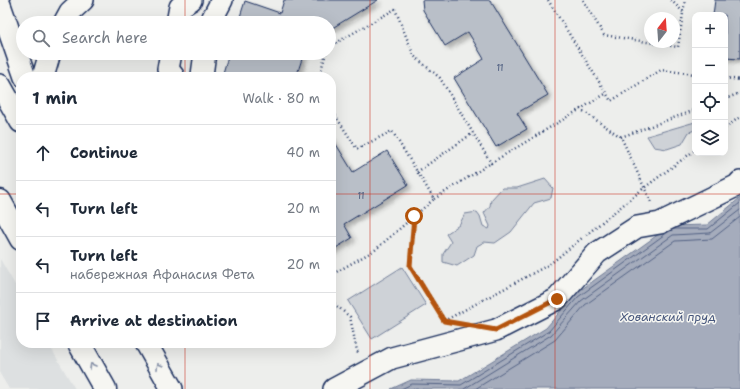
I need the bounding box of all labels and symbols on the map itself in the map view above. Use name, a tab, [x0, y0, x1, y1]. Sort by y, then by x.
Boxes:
north arrow	[644, 12, 680, 48]
house number: 11	[496, 62, 504, 74]
house number: 11	[357, 190, 365, 202]
route start	[405, 207, 423, 225]
route end	[548, 290, 566, 308]
water label: Хованский пруд	[619, 309, 716, 325]
one-way arrow	[89, 363, 96, 370]
one-way arrow	[157, 363, 164, 370]

